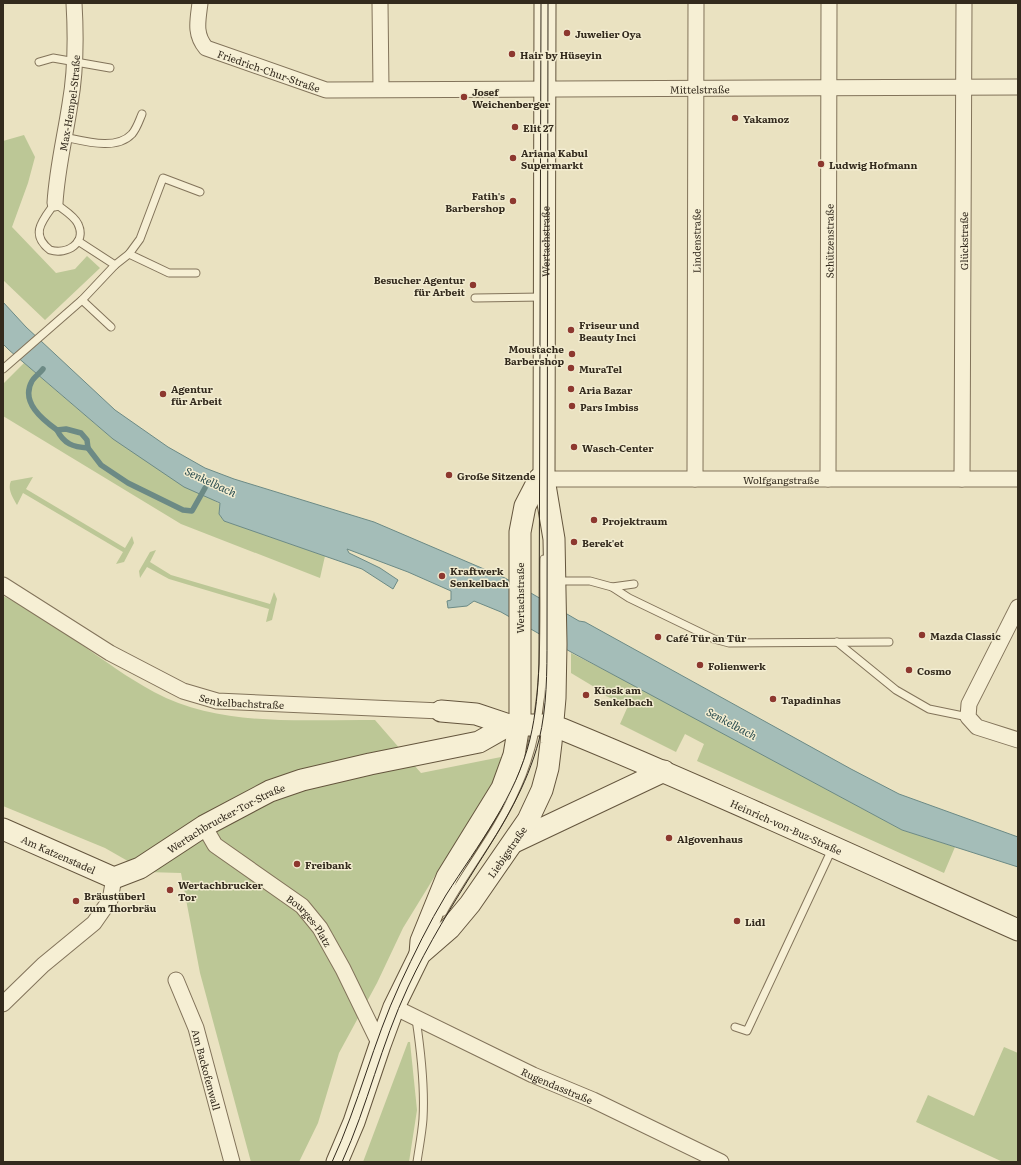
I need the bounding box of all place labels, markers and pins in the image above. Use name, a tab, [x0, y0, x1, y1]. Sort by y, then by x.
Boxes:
place label: Juwelier Oya	[575, 26, 641, 41]
marker: Juwelier Oya	[562, 28, 572, 38]
place label: Hair by Hüseyin	[520, 47, 602, 62]
marker: Hair by Hüseyin	[507, 49, 517, 59]
place label: Josef Weichenberger	[472, 84, 551, 111]
marker: Josef Weichenberger	[459, 92, 469, 102]
place label: Yakamoz	[743, 111, 790, 126]
marker: Yakamoz	[730, 113, 740, 123]
place label: Elit 27	[523, 120, 554, 135]
marker: Elit 27	[510, 122, 520, 132]
place label: Ariana Kabul Supermarkt	[521, 145, 588, 172]
marker: Ariana Kabul Supermarkt	[508, 153, 518, 163]
place label: Ludwig Hofmann	[829, 157, 917, 172]
marker: Ludwig Hofmann	[816, 159, 826, 169]
place label: Fatih's Barbershop	[445, 188, 505, 215]
marker: Fatih's Barbershop	[508, 196, 518, 206]
place label: Besucher Agentur für Arbeit	[374, 272, 466, 299]
marker: Besucher Agentur für Arbeit	[468, 280, 478, 290]
place label: Friseur und Beauty Inci	[579, 317, 640, 344]
marker: Friseur und Beauty Inci	[566, 325, 576, 335]
place label: Moustache Barbershop	[504, 341, 564, 368]
marker: Moustache Barbershop	[567, 349, 577, 359]
place label: MuraTel	[579, 361, 623, 376]
marker: MuraTel	[566, 363, 576, 373]
place label: Agentur für Arbeit	[171, 381, 223, 408]
place label: Aria Bazar	[579, 382, 633, 397]
marker: Aria Bazar	[566, 384, 576, 394]
marker: Agentur für Arbeit	[158, 389, 168, 399]
place label: Pars Imbiss	[580, 399, 639, 414]
marker: Pars Imbiss	[567, 401, 577, 411]
place label: Wasch-Center	[582, 440, 654, 455]
marker: Wasch-Center	[569, 442, 579, 452]
place label: Große Sitzende	[457, 468, 536, 483]
marker: Große Sitzende	[444, 470, 454, 480]
place label: Projektraum	[602, 513, 668, 528]
marker: Projektraum	[589, 515, 599, 525]
place label: Berek'et	[582, 535, 625, 550]
marker: Berek'et	[569, 537, 579, 547]
place label: Kraftwerk Senkelbach	[450, 563, 509, 590]
marker: Kraftwerk Senkelbach	[437, 571, 447, 581]
place label: Mazda Classic	[930, 628, 1001, 643]
place label: Café Tür an Tür	[666, 630, 747, 645]
marker: Mazda Classic	[917, 630, 927, 640]
marker: Café Tür an Tür	[653, 632, 663, 642]
place label: Folienwerk	[708, 658, 766, 673]
marker: Folienwerk	[695, 660, 705, 670]
place label: Cosmo	[917, 663, 951, 678]
marker: Cosmo	[904, 665, 914, 675]
place label: Kiosk am Senkelbach	[594, 682, 653, 709]
marker: Kiosk am Senkelbach	[581, 690, 591, 700]
place label: Tapadinhas	[781, 692, 841, 707]
marker: Tapadinhas	[768, 694, 778, 704]
place label: Algovenhaus	[677, 831, 743, 846]
marker: Algovenhaus	[664, 833, 674, 843]
place label: Freibank	[305, 857, 352, 872]
marker: Freibank	[292, 859, 302, 869]
place label: Wertachbrucker Tor	[178, 877, 263, 904]
marker: Wertachbrucker Tor	[165, 885, 175, 895]
place label: Bräustüberl zum Thorbräu	[84, 888, 157, 915]
marker: Bräustüberl zum Thorbräu	[71, 896, 81, 906]
place label: Lidl	[745, 914, 766, 929]
marker: Lidl	[732, 916, 742, 926]

